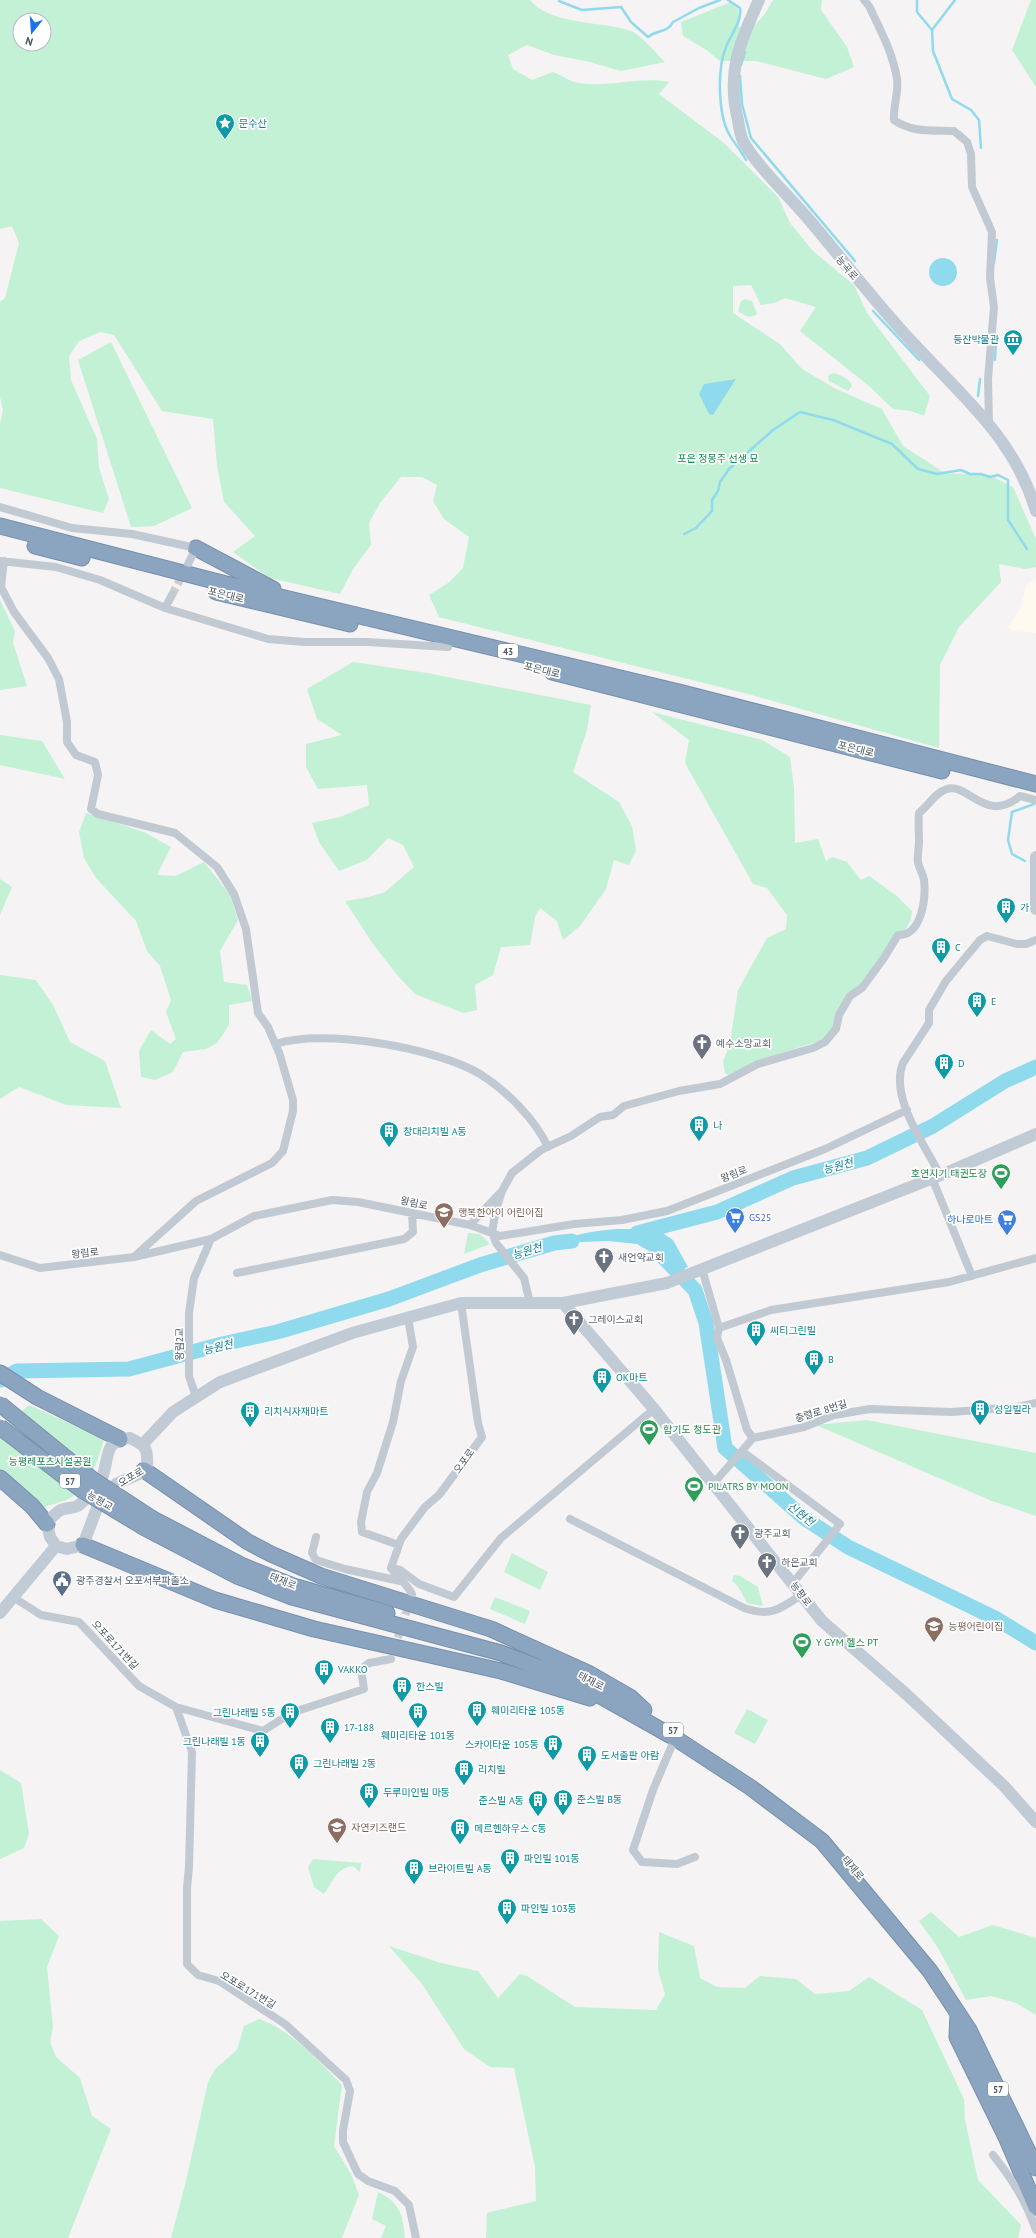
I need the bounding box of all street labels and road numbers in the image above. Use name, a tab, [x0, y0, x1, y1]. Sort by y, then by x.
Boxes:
street label: 능곡로	[833, 253, 861, 283]
street label: 포은대로	[207, 584, 245, 606]
road number: 43	[498, 644, 518, 658]
street label: 포은대로	[523, 659, 561, 681]
street label: 포은대로	[837, 738, 875, 760]
street label: 왕림로	[719, 1163, 749, 1185]
street label: 왕림로	[399, 1194, 429, 1212]
street label: 왕림로	[71, 1245, 99, 1261]
street label: 왕림2교	[173, 1327, 186, 1361]
street label: 충렬로 8번길	[793, 1397, 849, 1425]
street label: 오포로	[451, 1446, 477, 1476]
street label: 오포로	[116, 1464, 146, 1490]
road number: 57	[60, 1474, 80, 1488]
street label: 능평교	[85, 1488, 115, 1514]
street label: 태재로	[268, 1570, 298, 1592]
street label: 능평로	[788, 1579, 814, 1609]
street label: 오포로171번길	[89, 1618, 141, 1672]
street label: 태재로	[576, 1669, 606, 1693]
road number: 57	[663, 1723, 683, 1737]
street label: 태재로	[839, 1853, 867, 1883]
street label: 오포로171번길	[218, 1968, 278, 2012]
road number: 57	[988, 2082, 1008, 2096]

